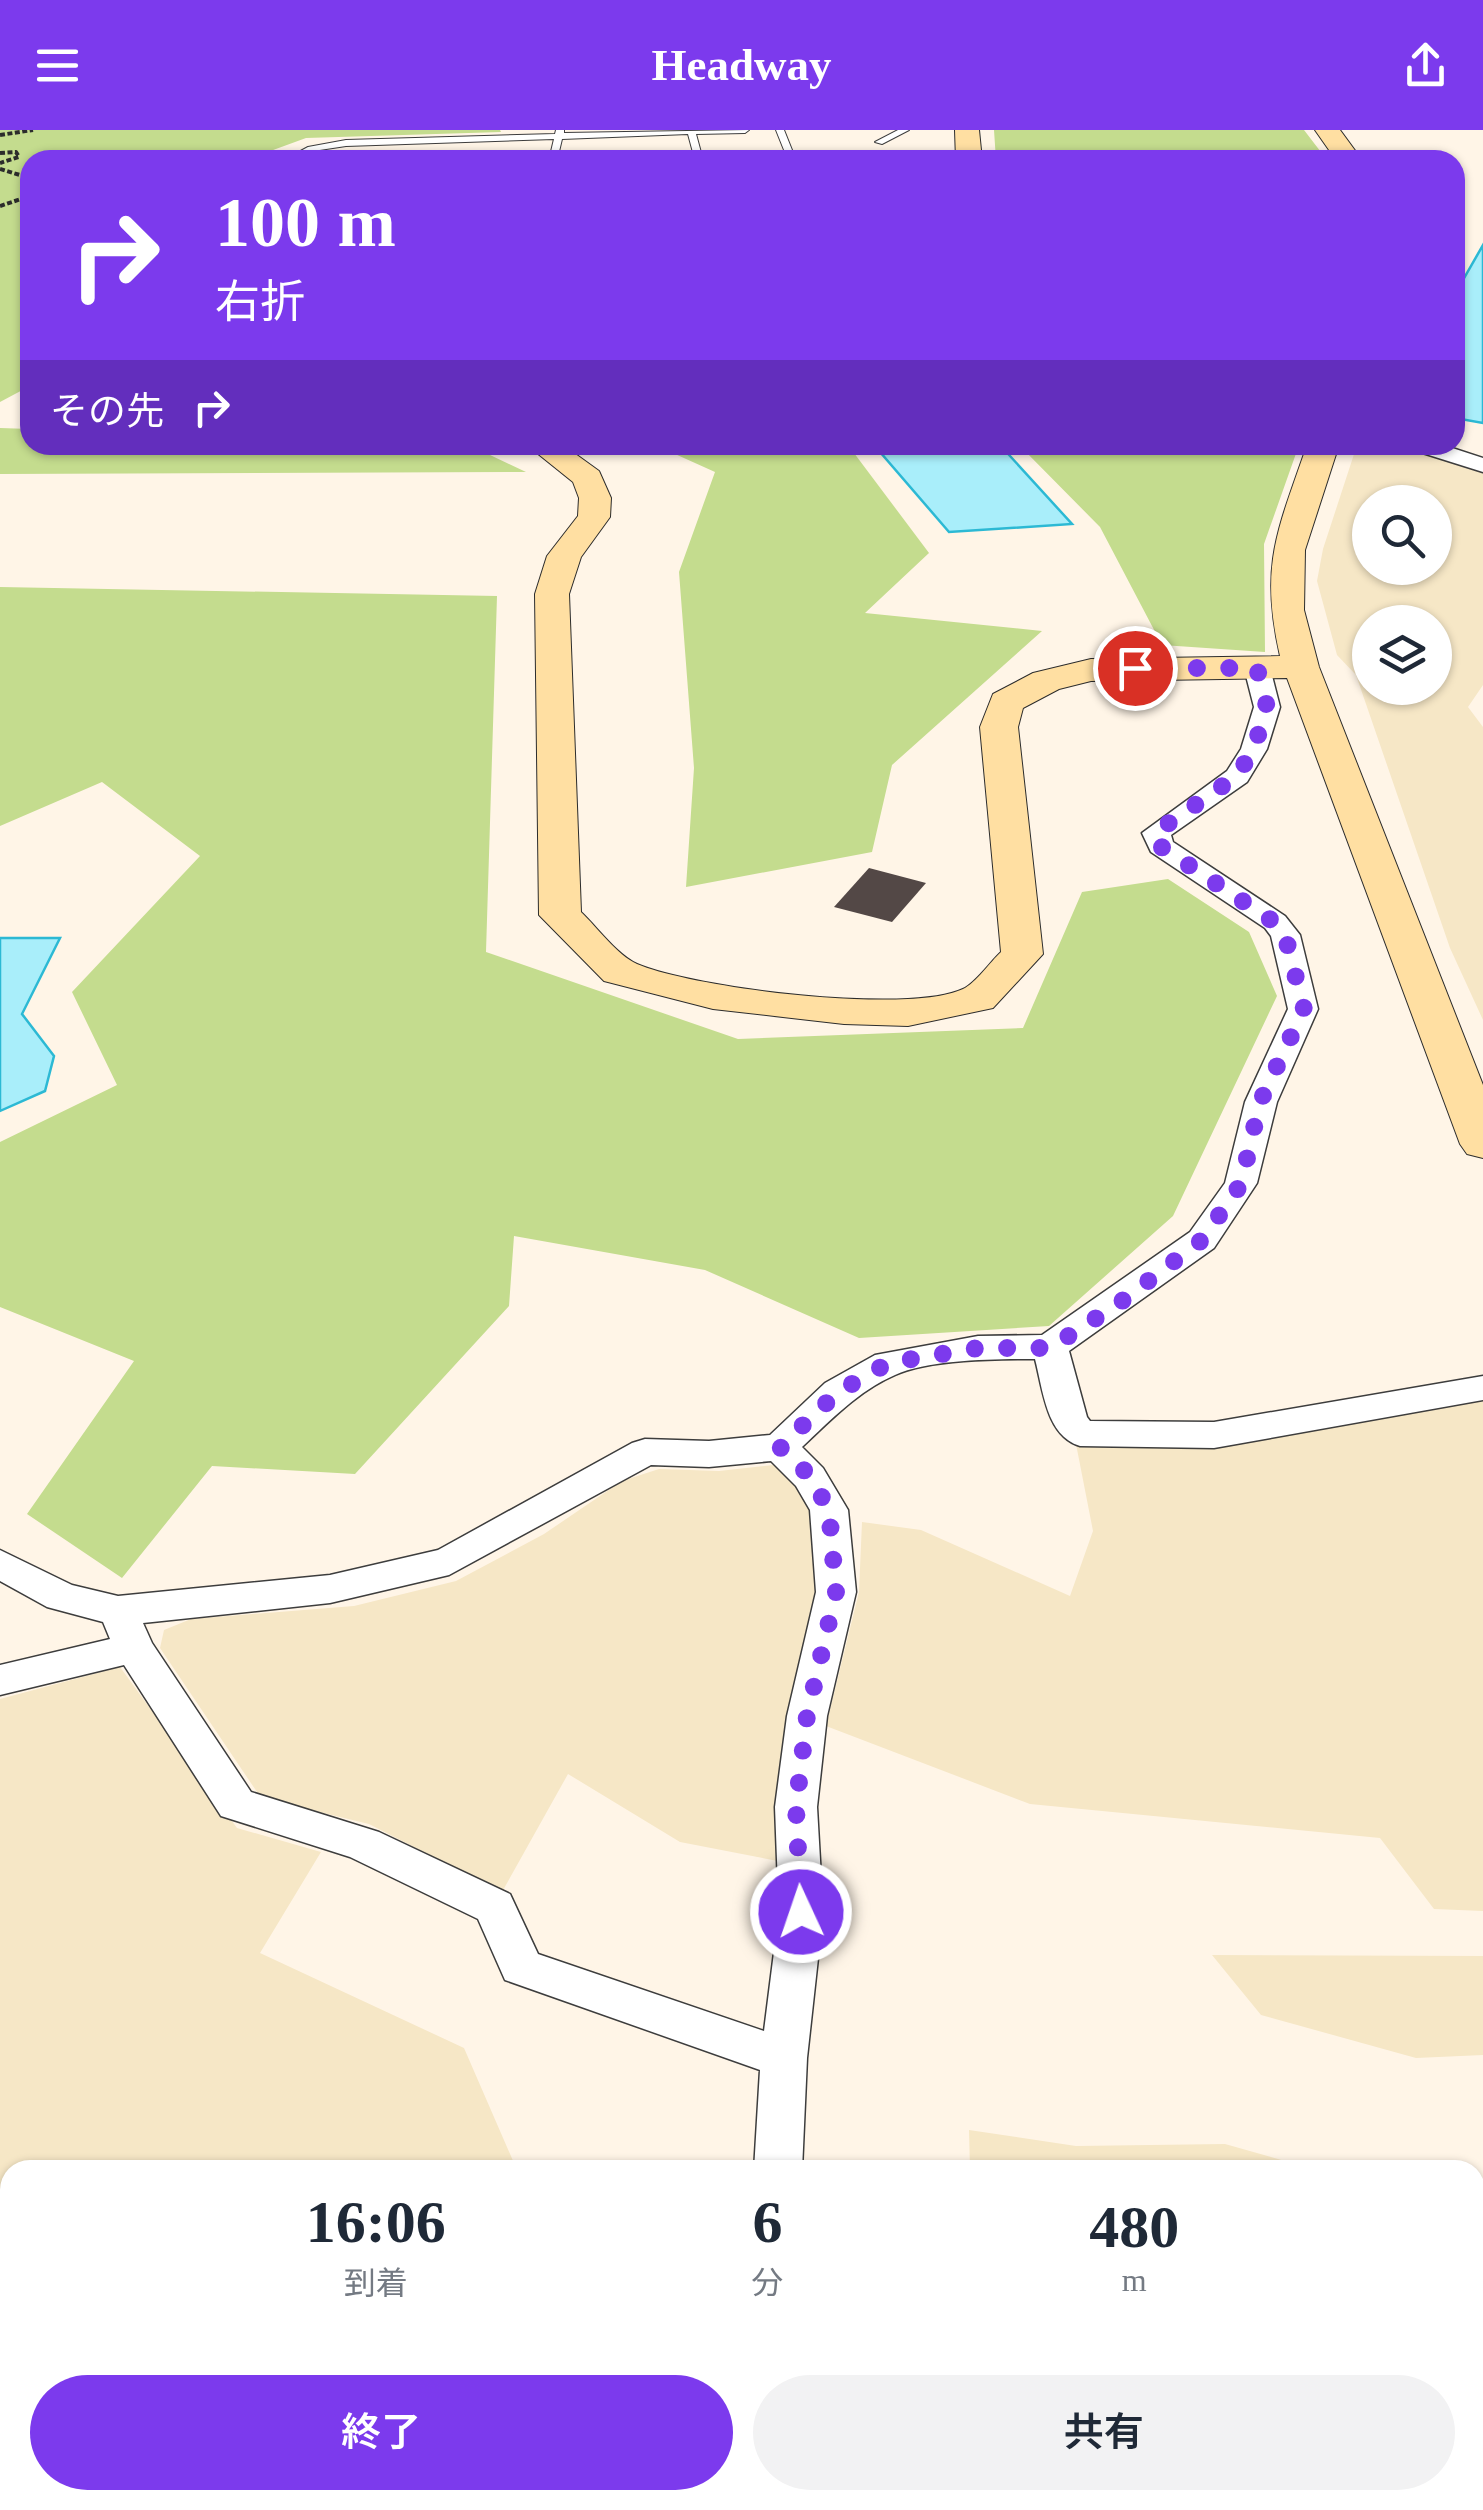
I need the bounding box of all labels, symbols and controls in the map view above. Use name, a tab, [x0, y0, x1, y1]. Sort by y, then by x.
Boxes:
icon: menu	[30, 38, 85, 93]
icon: share	[1398, 38, 1453, 93]
text: Headway	[652, 40, 832, 90]
text: 100 m	[215, 184, 396, 261]
icon: right	[50, 190, 180, 320]
text: 右折	[215, 277, 305, 327]
icon: right	[184, 380, 239, 435]
text: その先	[50, 390, 164, 432]
map controls	[1352, 485, 1452, 705]
button: search	[1352, 485, 1452, 585]
button: layers	[1352, 605, 1452, 705]
pin	[1093, 626, 1178, 711]
icon: arrive	[1108, 641, 1163, 696]
position arrow	[749, 1860, 853, 1964]
text: 16:06	[306, 2189, 446, 2255]
text: 6	[752, 2189, 782, 2255]
text: 480	[1089, 2194, 1179, 2260]
text: m	[1122, 2262, 1147, 2298]
text: 到着	[344, 2265, 408, 2301]
text: 分	[751, 2265, 784, 2301]
button: 終了	[30, 2375, 733, 2490]
button: 共有	[753, 2375, 1455, 2490]

